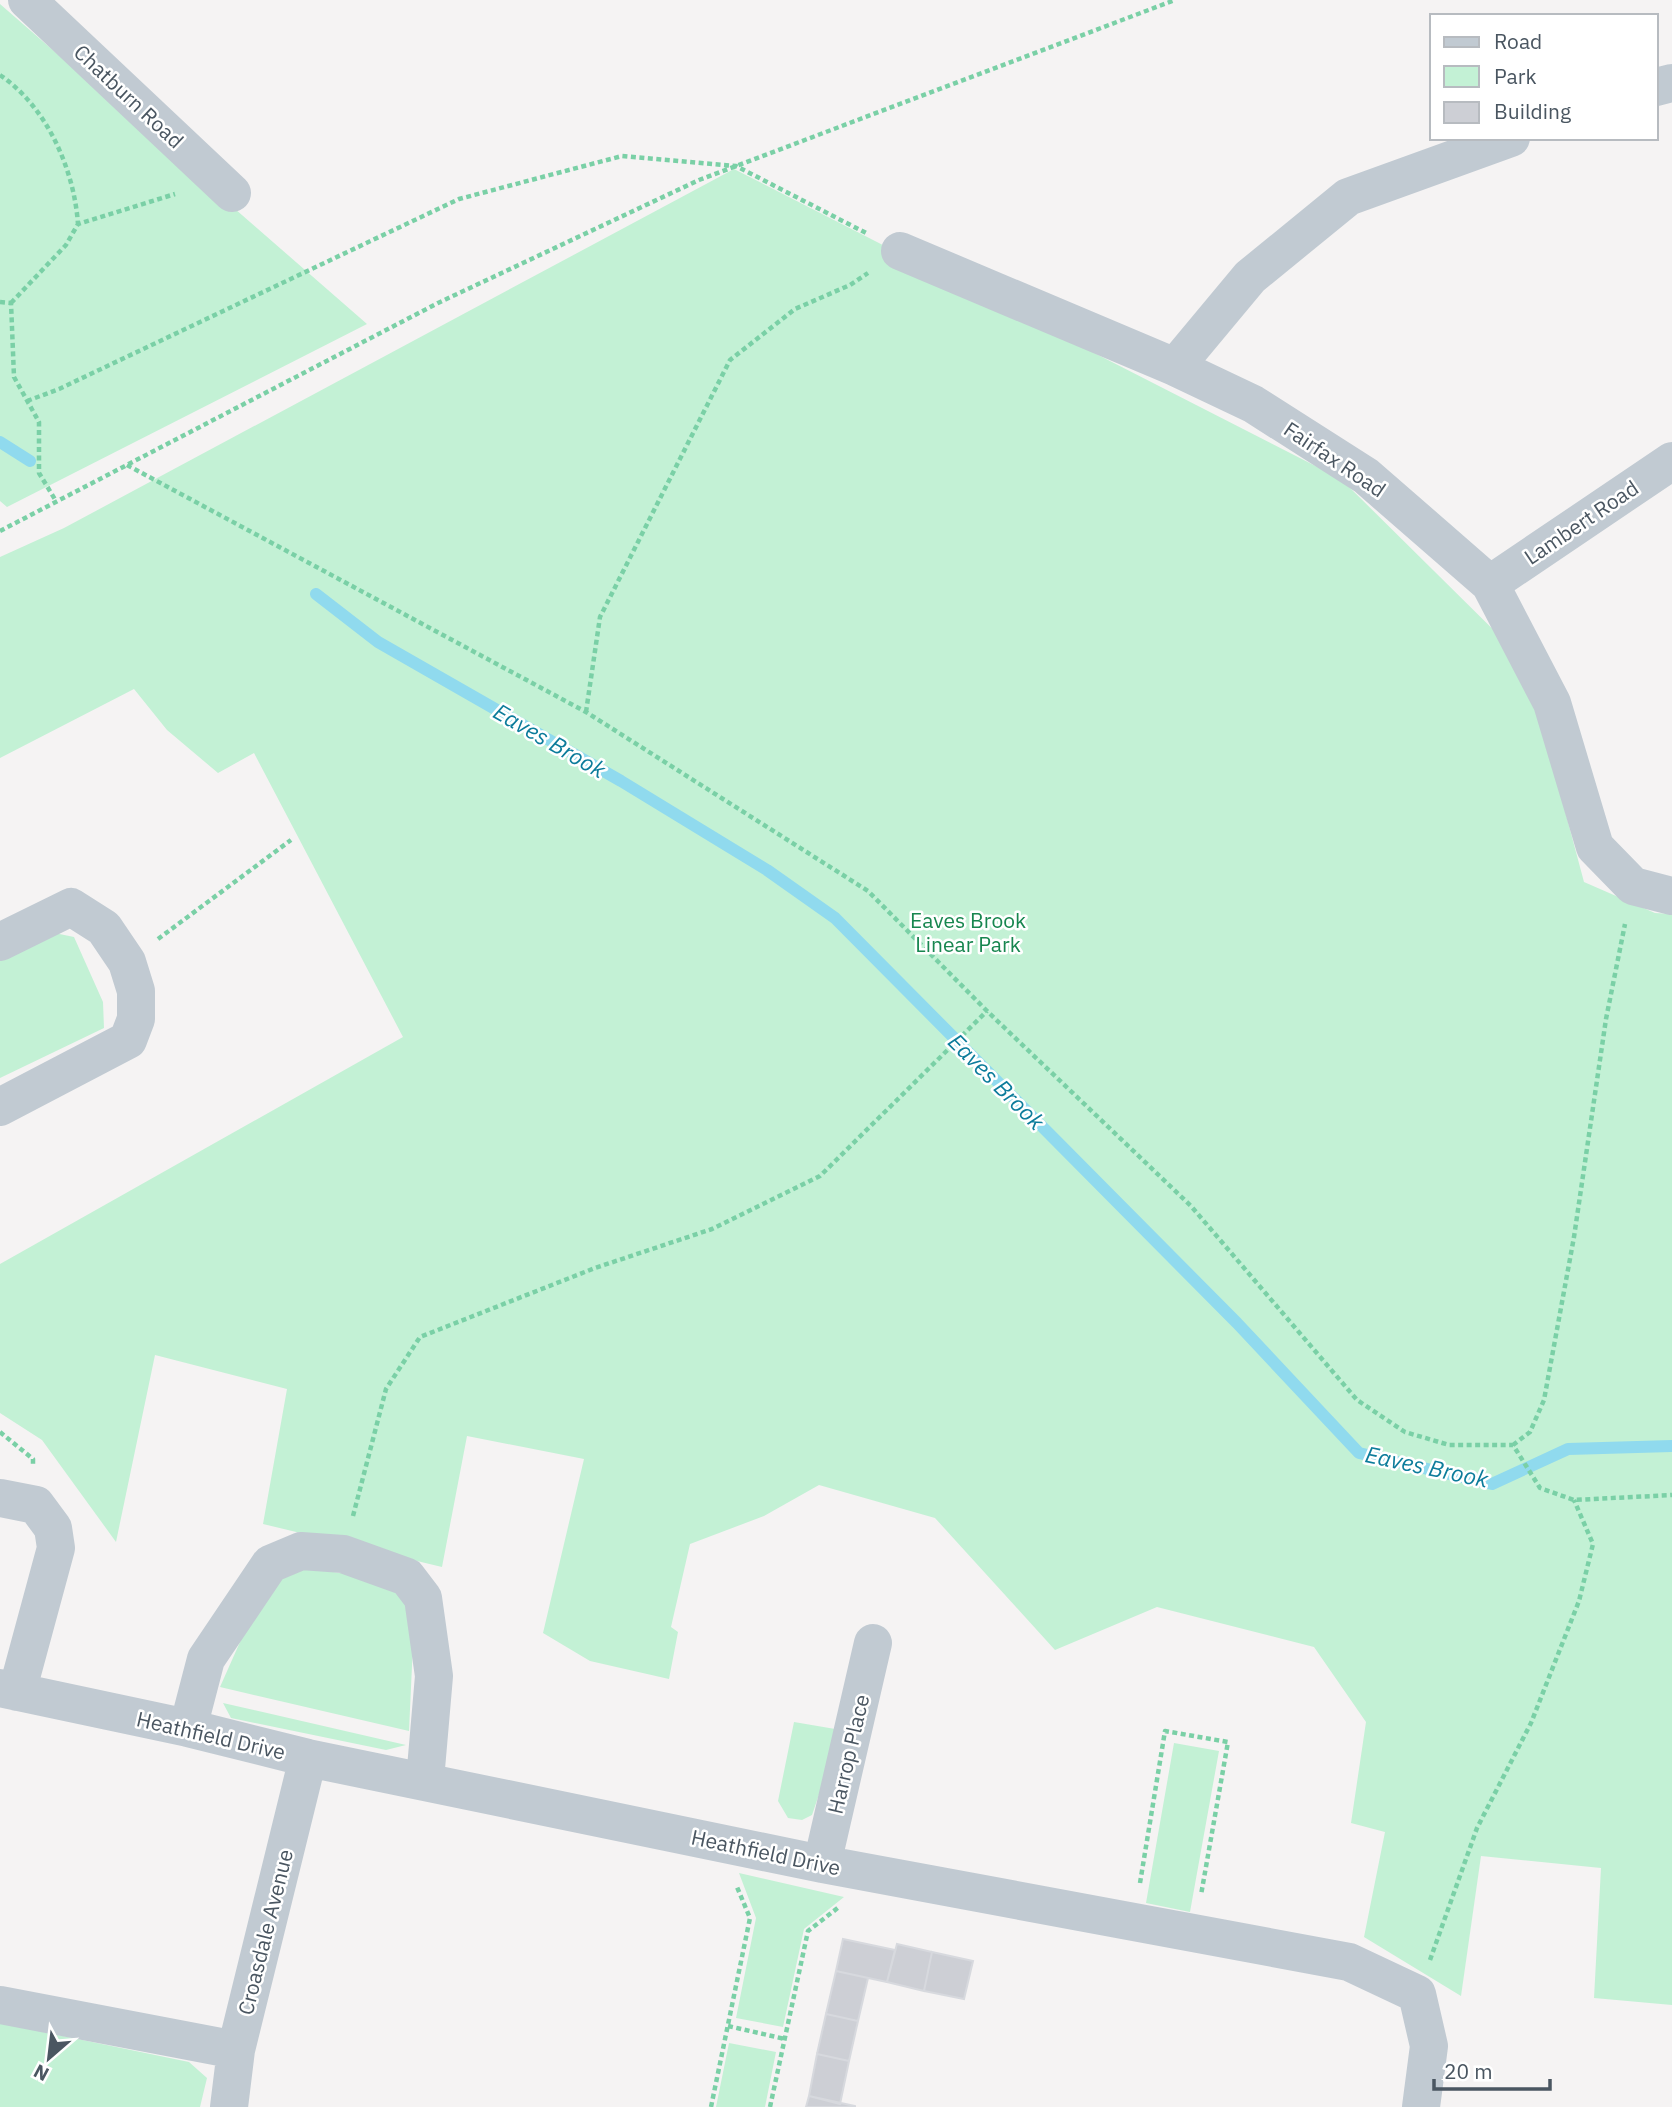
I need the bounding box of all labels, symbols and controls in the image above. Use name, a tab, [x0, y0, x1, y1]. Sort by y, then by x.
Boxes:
legend	[1430, 14, 1658, 140]
text: Road	[1494, 27, 1542, 55]
street label: Chatburn Road	[68, 38, 190, 154]
text: Park	[1494, 62, 1537, 90]
text: Building	[1494, 97, 1571, 125]
street label: Fairfax Road	[1279, 415, 1391, 503]
street label: Lambert Road	[1518, 473, 1644, 571]
water label: Eaves Brook	[488, 696, 612, 785]
park label: Eaves Brook Linear Park	[910, 906, 1026, 958]
water label: Eaves Brook	[942, 1026, 1052, 1136]
water label: Eaves Brook	[1363, 1438, 1492, 1494]
street label: Harrop Place	[821, 1691, 875, 1817]
street label: Heathfield Drive	[134, 1704, 288, 1766]
street label: Heathfield Drive	[689, 1823, 843, 1881]
street label: Croasdale Avenue	[231, 1846, 299, 2018]
north arrow	[14, 2023, 84, 2093]
scale bar	[1434, 2048, 1550, 2092]
text: 20 m	[1444, 2057, 1493, 2085]
text: N	[29, 2059, 53, 2087]

